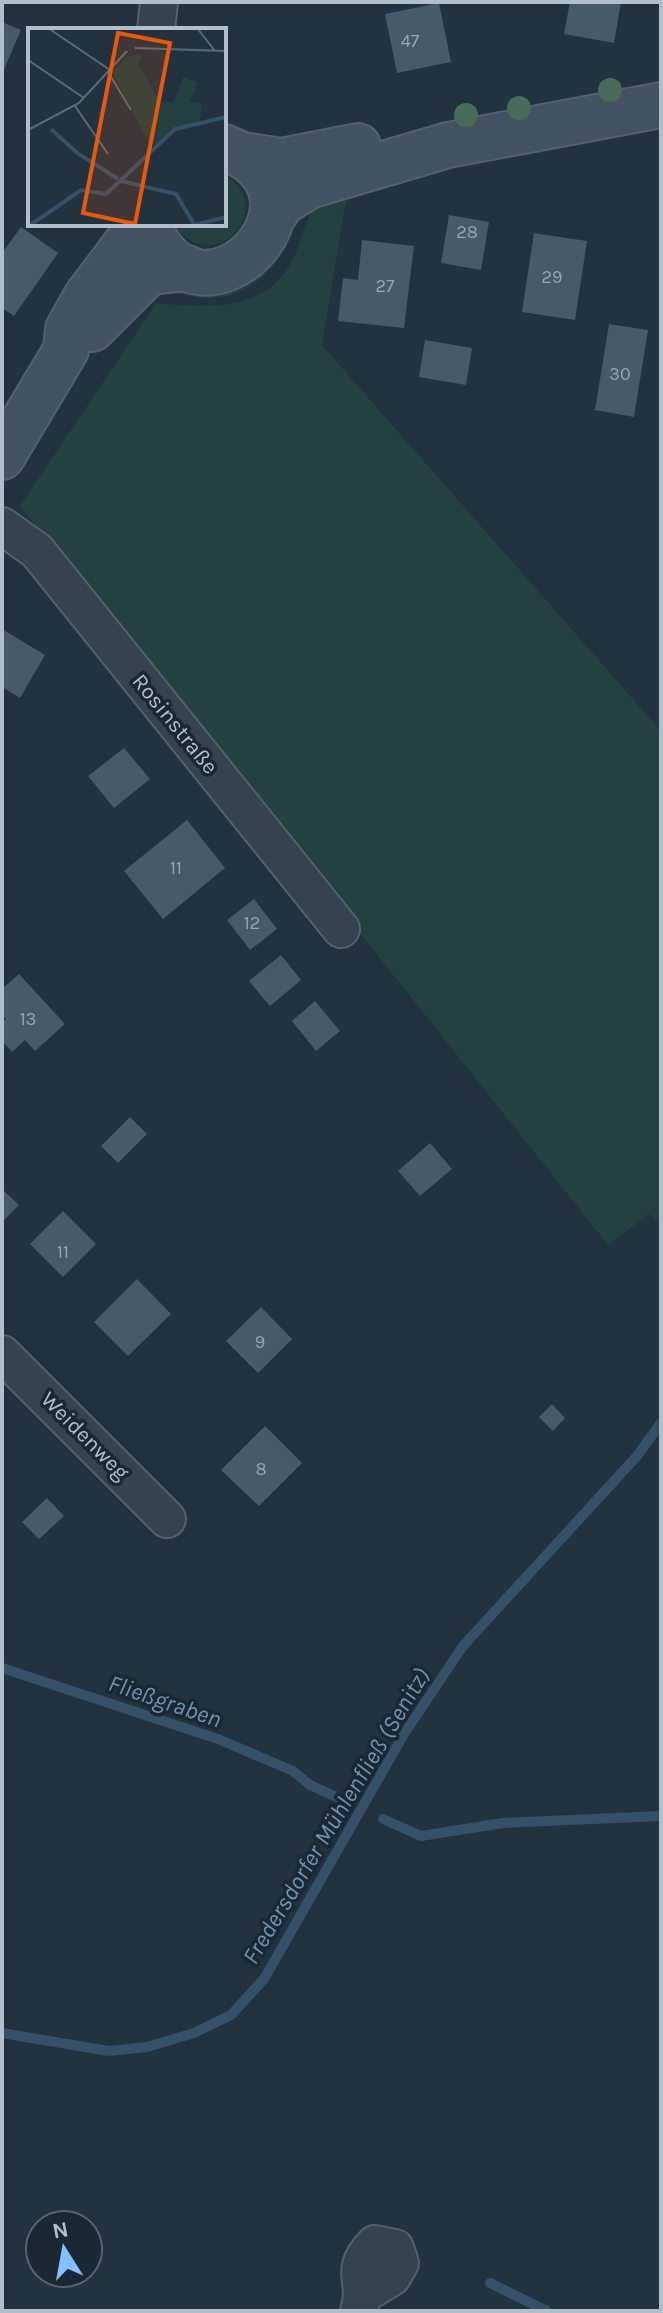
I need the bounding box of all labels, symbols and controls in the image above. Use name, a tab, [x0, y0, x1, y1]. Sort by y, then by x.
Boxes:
inset map	[28, 28, 226, 226]
house number: 47	[401, 30, 420, 52]
house number: 28	[456, 221, 478, 243]
house number: 29	[542, 266, 562, 288]
house number: 27	[376, 275, 395, 297]
house number: 30	[609, 363, 631, 385]
street label: Rosinstraße	[127, 669, 223, 779]
house number: 11	[170, 857, 182, 879]
house number: 12	[244, 912, 260, 934]
house number: 13	[20, 1008, 36, 1030]
house number: 11	[57, 1241, 69, 1263]
house number: 9	[255, 1331, 265, 1353]
street label: Weidenweg	[35, 1386, 135, 1486]
house number: 8	[255, 1458, 267, 1480]
water label: Fredersdorfer Mühlenfließ (Senitz)	[236, 1663, 436, 1969]
water label: Fließgraben	[105, 1669, 225, 1733]
north arrow	[24, 2209, 104, 2289]
text: N	[50, 2216, 71, 2245]

